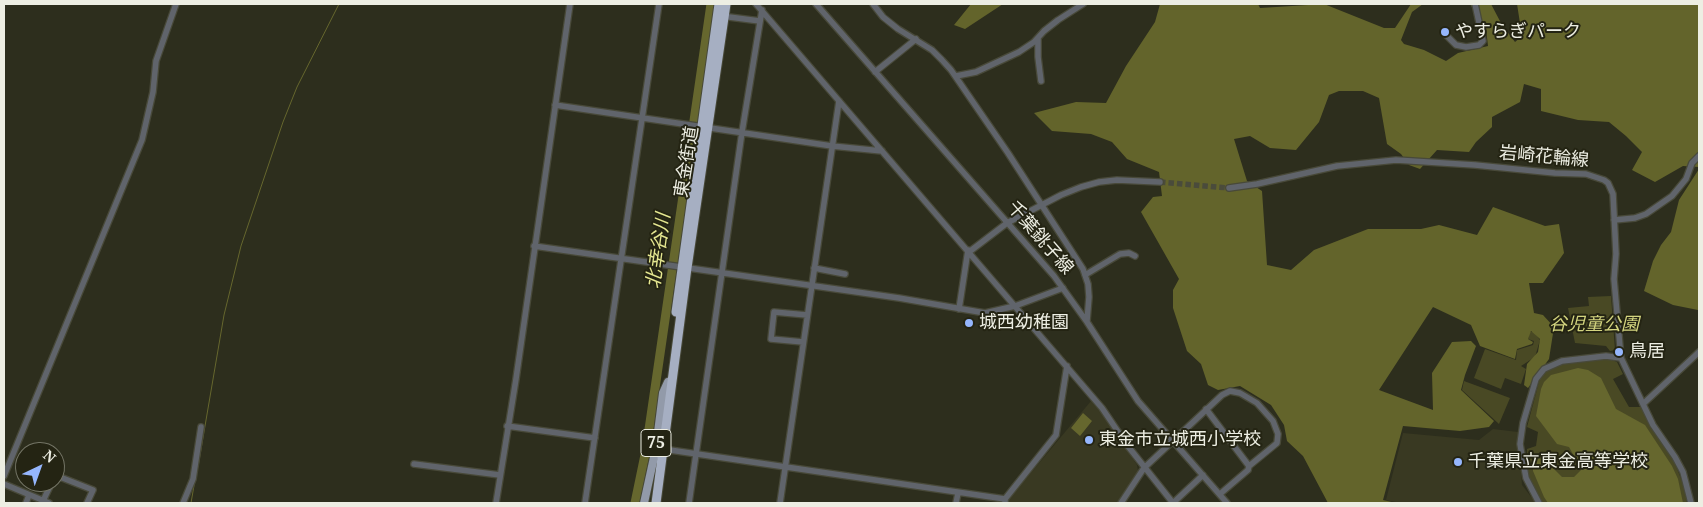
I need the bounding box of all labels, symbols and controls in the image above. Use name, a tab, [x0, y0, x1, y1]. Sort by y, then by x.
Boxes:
place label: やすらぎパーク	[1455, 21, 1581, 43]
marker: やすらぎパーク	[1439, 26, 1451, 38]
street label: 東金街道	[671, 125, 703, 199]
street label: 岩崎花輪線	[1498, 142, 1590, 172]
street label: 千葉銚子線	[1002, 197, 1078, 279]
water label: 北幸谷川	[642, 212, 676, 290]
place label: 城西幼稚園	[979, 312, 1069, 334]
park label: 谷児童公園	[1549, 314, 1639, 336]
marker: 城西幼稚園	[963, 317, 975, 329]
place label: 鳥居	[1629, 341, 1665, 363]
marker: 鳥居	[1613, 346, 1625, 358]
road number: 75	[641, 429, 671, 456]
place label: 東金市立城西小学校	[1099, 429, 1261, 451]
marker: 東金市立城西小学校	[1083, 434, 1095, 446]
north arrow	[15, 442, 65, 492]
text: N	[39, 445, 60, 467]
place label: 千葉県立東金高等学校	[1468, 451, 1648, 473]
marker: 千葉県立東金高等学校	[1452, 456, 1464, 468]

